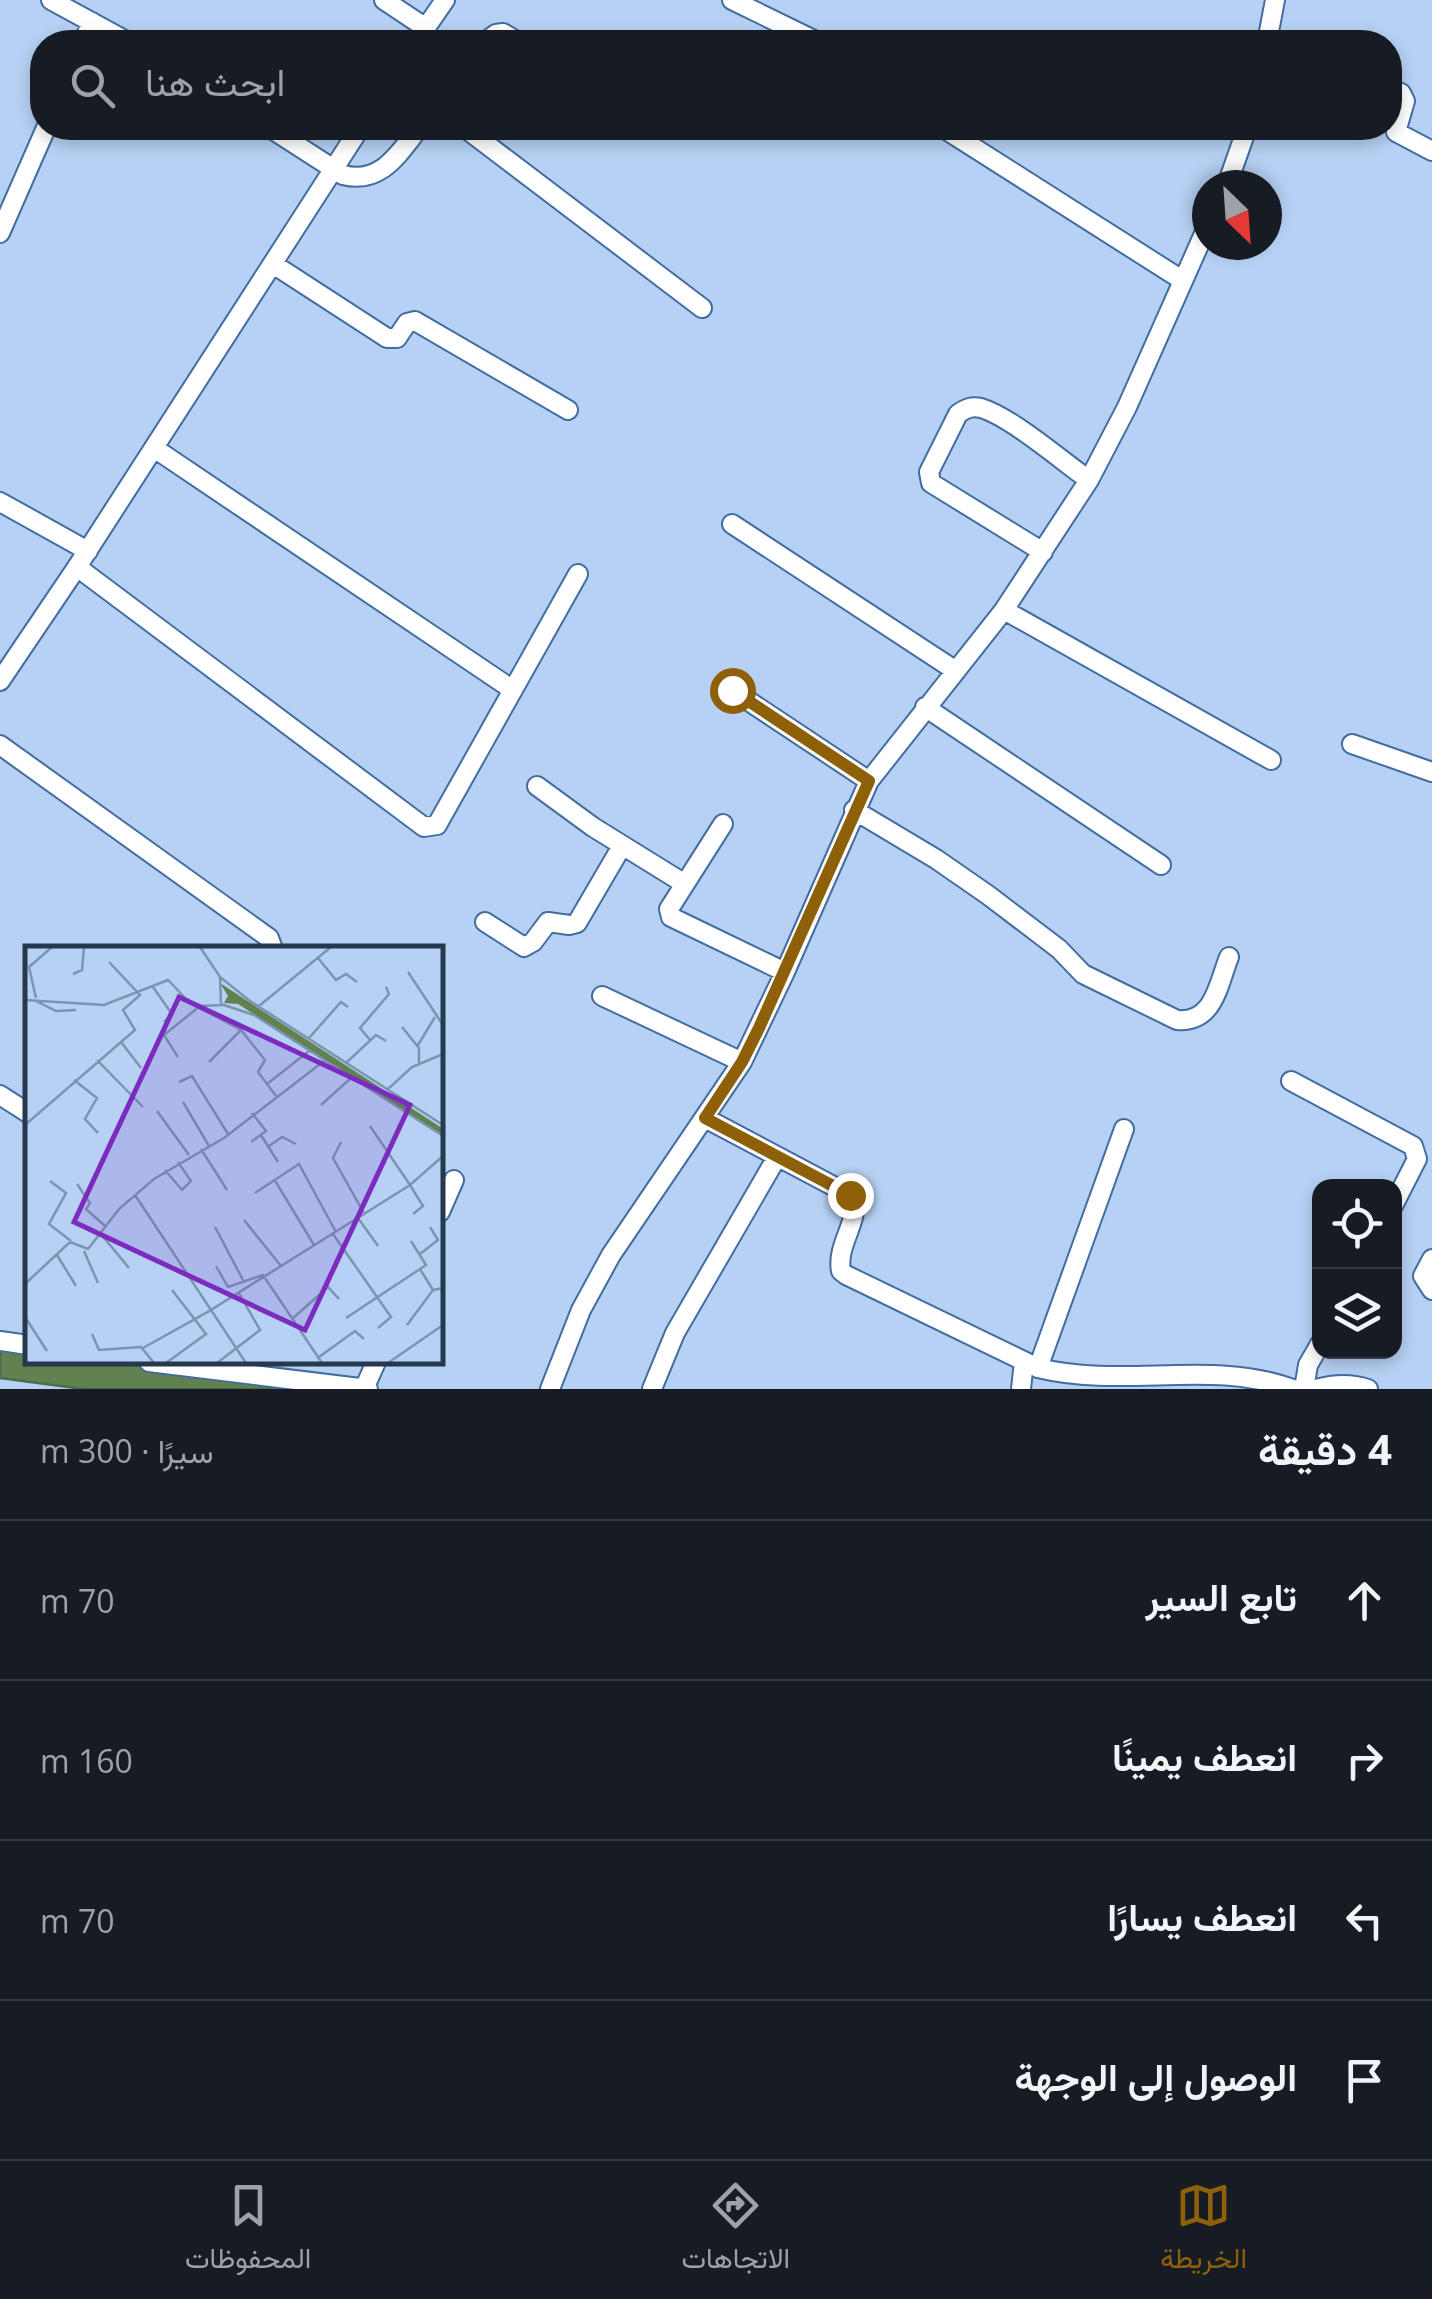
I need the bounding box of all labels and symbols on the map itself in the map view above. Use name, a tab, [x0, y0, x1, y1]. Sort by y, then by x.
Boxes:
north arrow	[1192, 170, 1282, 260]
route start	[710, 668, 756, 714]
inset map	[25, 946, 442, 1364]
route end	[828, 1173, 874, 1219]

